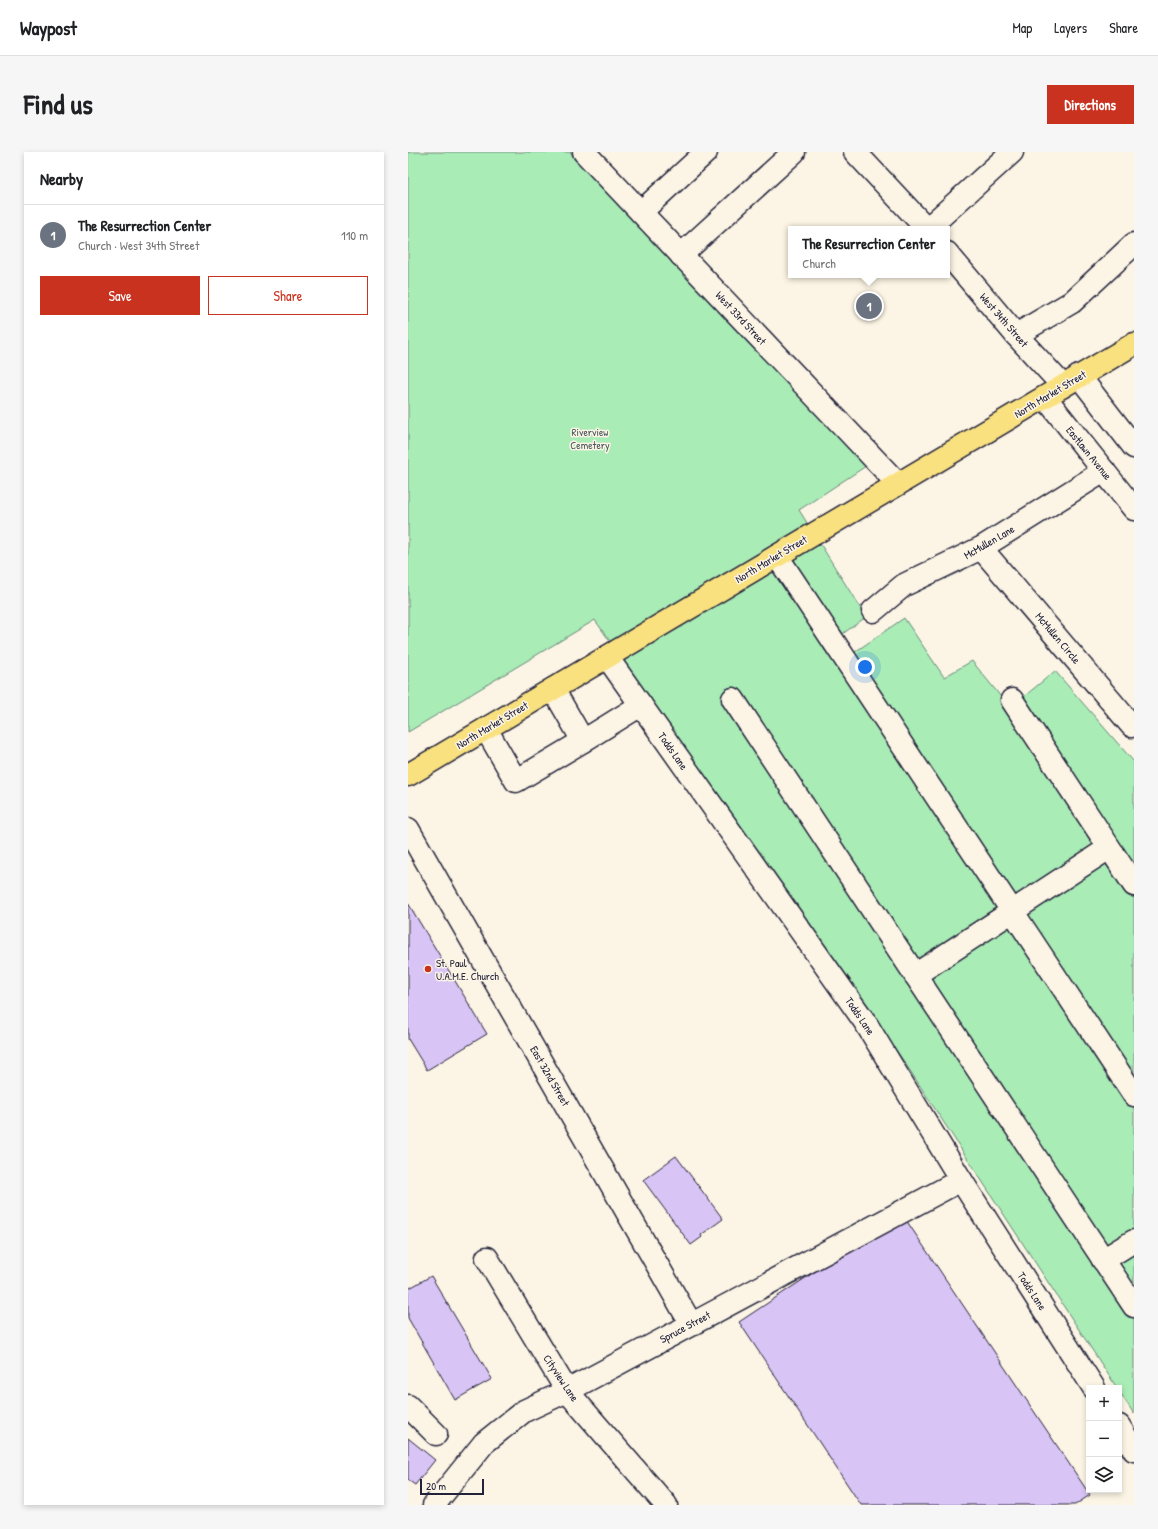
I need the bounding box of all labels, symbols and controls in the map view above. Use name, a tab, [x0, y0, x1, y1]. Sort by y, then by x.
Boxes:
text: Waypost	[20, 15, 77, 41]
text: Map	[1012, 18, 1032, 37]
text: Layers	[1054, 18, 1087, 37]
text: Share	[1109, 18, 1138, 37]
text: Find us	[24, 85, 93, 123]
button: Directions	[1047, 85, 1134, 124]
text: Nearby	[40, 167, 83, 190]
text: The Resurrection Center	[78, 215, 211, 236]
text: 1	[51, 226, 55, 244]
text: 110 m	[341, 226, 368, 244]
popup	[788, 226, 950, 278]
text: The Resurrection Center	[802, 233, 936, 254]
text: Church · West 34th Street	[78, 236, 199, 254]
text: Church	[802, 254, 836, 272]
button: Save	[40, 276, 200, 315]
button: Share	[208, 276, 368, 315]
street label: West 33rd Street	[713, 288, 770, 348]
street label: West 34th Street	[977, 290, 1031, 350]
pin: 1	[856, 291, 882, 321]
street label: North Market Street	[1011, 367, 1089, 421]
street label: Eastlawn Avenue	[1063, 423, 1115, 483]
park label: Riverview Cemetery	[570, 425, 610, 452]
street label: McMullen Lane	[961, 522, 1017, 562]
street label: North Market Street	[732, 532, 810, 586]
street label: McMullen Circle	[1032, 609, 1084, 667]
your location	[855, 657, 875, 677]
street label: North Market Street	[453, 698, 531, 752]
street label: Todds Lane	[655, 730, 691, 773]
place label: St. Paul U.A.M.E. Church	[436, 956, 499, 983]
marker: St. Paul U.A.M.E. Church	[423, 964, 433, 974]
street label: Todds Lane	[842, 994, 878, 1038]
street label: East 32nd Street	[527, 1043, 573, 1109]
street label: Todds Lane	[1015, 1269, 1050, 1313]
street label: Spruce Street	[657, 1308, 713, 1346]
street label: Cityview Lane	[540, 1352, 582, 1405]
map controls	[1086, 1385, 1122, 1493]
button: +	[1086, 1385, 1122, 1421]
button: −	[1086, 1421, 1122, 1457]
button: layers	[1086, 1457, 1122, 1493]
scale bar	[420, 1477, 484, 1496]
text: 20 m	[426, 1479, 446, 1493]

